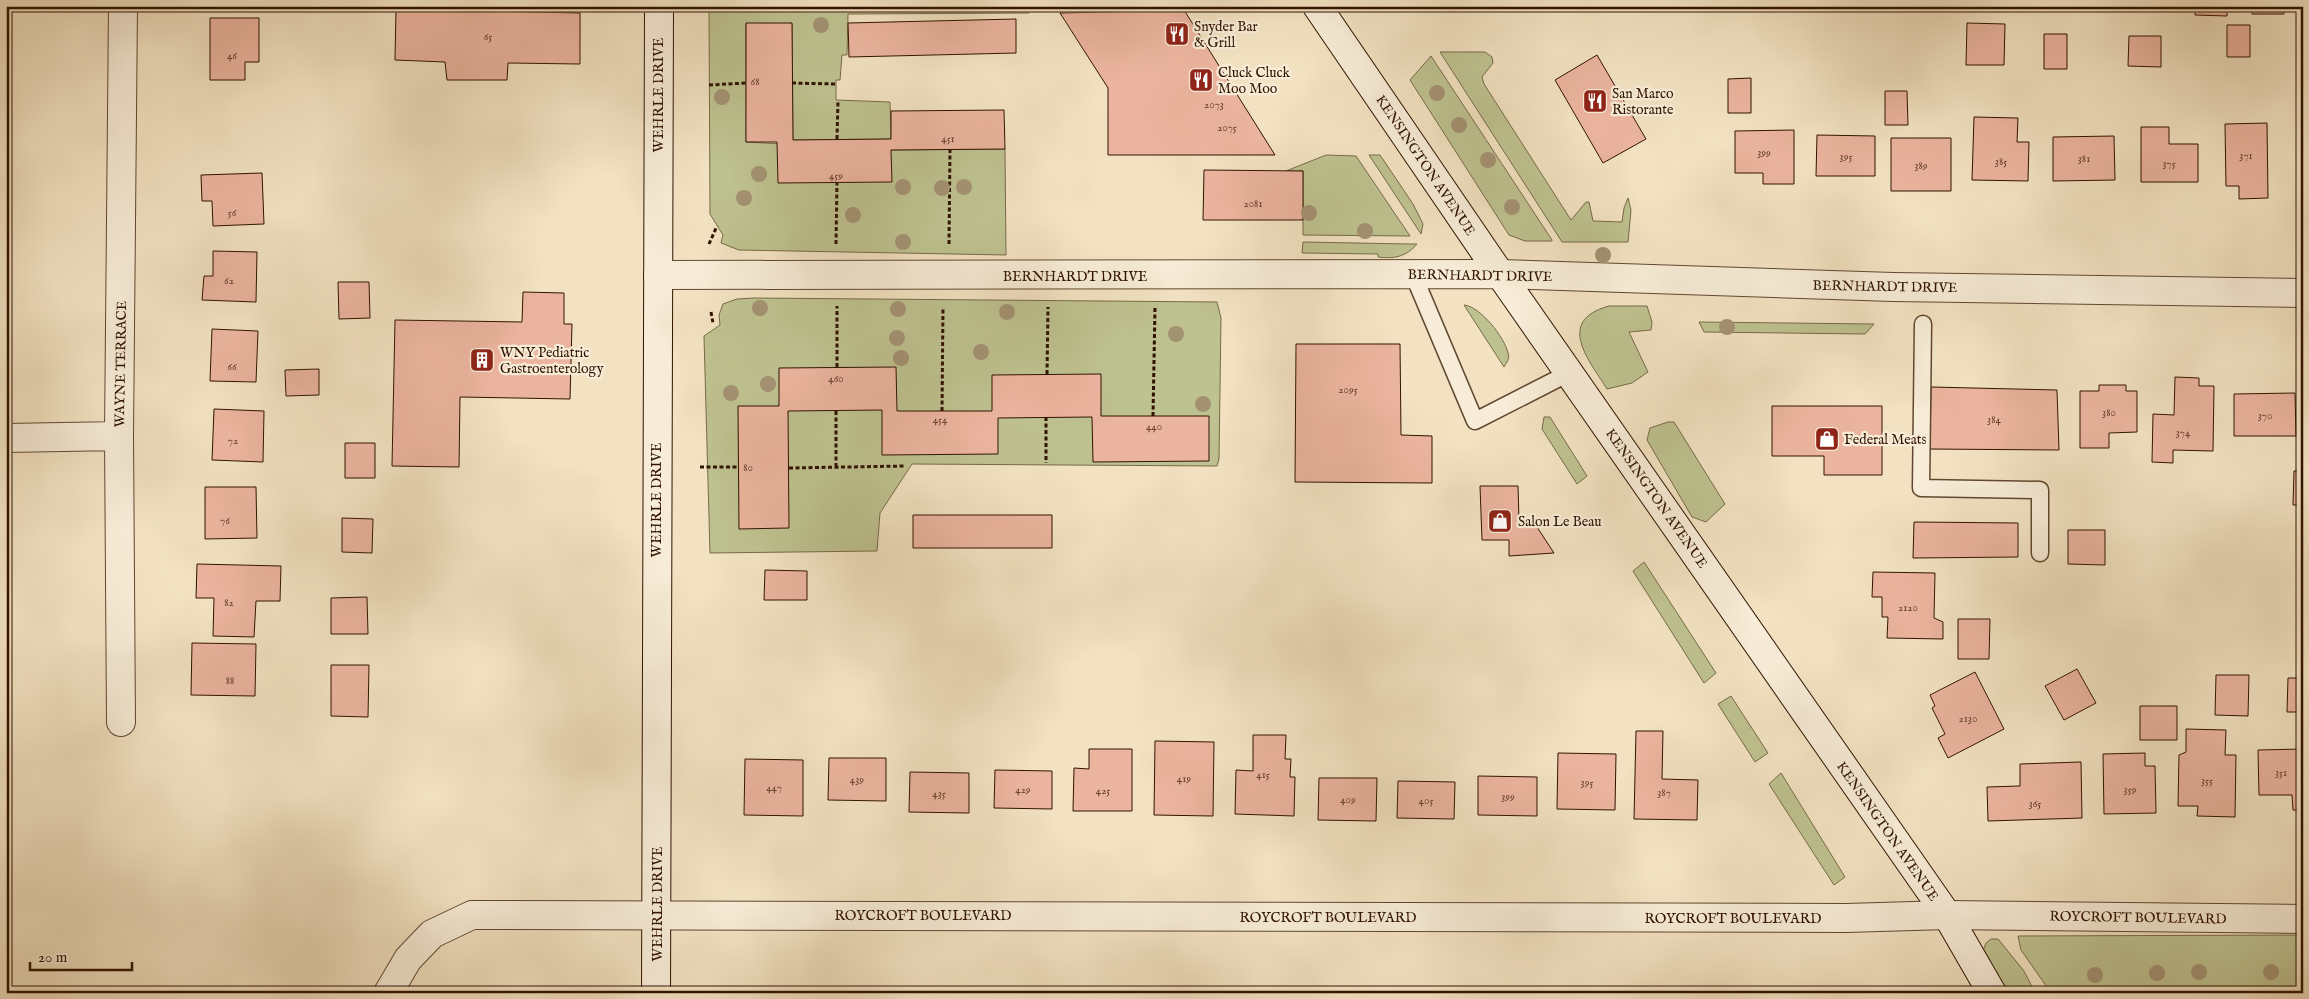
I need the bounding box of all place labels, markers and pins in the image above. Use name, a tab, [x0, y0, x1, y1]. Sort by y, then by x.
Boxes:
place label: Snyder Bar & Grill	[1194, 18, 1258, 52]
restaurant icon: Snyder Bar & Grill	[1164, 21, 1190, 47]
place label: Cluck Cluck Moo Moo	[1218, 64, 1291, 98]
restaurant icon: Cluck Cluck Moo Moo	[1188, 67, 1214, 93]
place label: San Marco Ristorante	[1612, 85, 1674, 119]
restaurant icon: San Marco Ristorante	[1582, 88, 1608, 114]
place label: WNY Pediatric Gastroenterology	[500, 344, 604, 378]
building icon: WNY Pediatric Gastroenterology	[469, 347, 495, 373]
shop icon: Federal Meats	[1814, 426, 1840, 452]
place label: Federal Meats	[1844, 431, 1927, 449]
shop icon: Salon Le Beau	[1487, 508, 1513, 534]
place label: Salon Le Beau	[1518, 513, 1602, 531]

